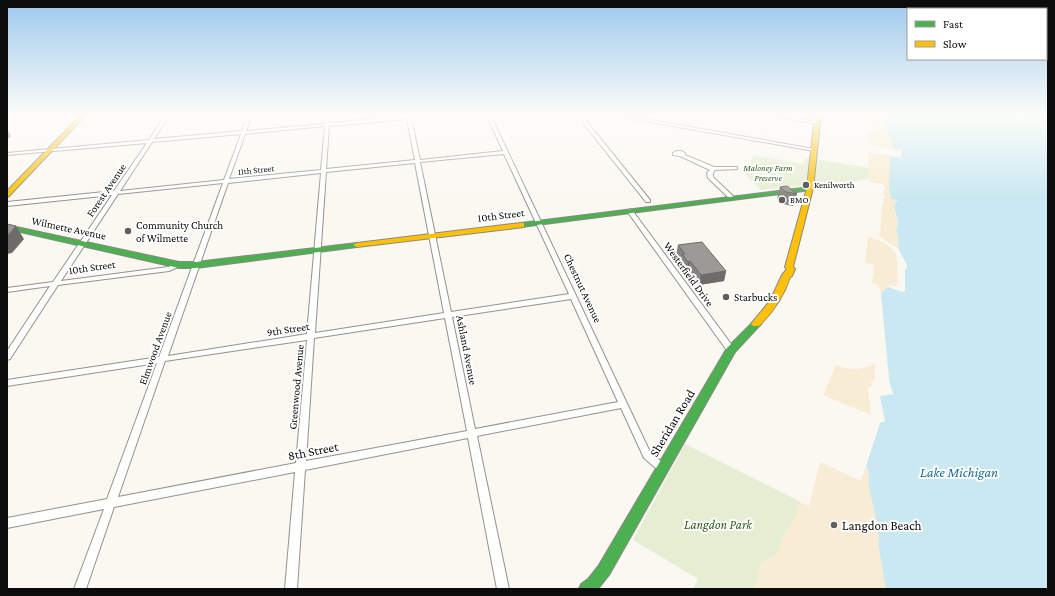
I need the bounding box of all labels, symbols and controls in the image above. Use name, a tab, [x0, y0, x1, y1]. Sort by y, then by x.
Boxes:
legend	[907, 8, 1047, 60]
text: Fast	[943, 17, 964, 31]
text: Slow	[943, 37, 967, 51]
street label: Forest Avenue	[84, 161, 128, 219]
street label: 11th Street	[237, 163, 276, 177]
park label: Maloney Farm Preserve	[742, 163, 793, 183]
marker: Kenilworth	[801, 180, 811, 190]
place label: Kenilworth	[814, 180, 855, 190]
marker: BMO	[777, 195, 787, 205]
place label: BMO	[790, 195, 808, 205]
street label: 10th Street	[477, 206, 526, 224]
street label: Wilmette Avenue	[31, 214, 108, 242]
place label: Community Church of Wilmette	[136, 219, 223, 244]
marker: Community Church of Wilmette	[123, 226, 133, 236]
street label: Westerfield Drive	[662, 240, 716, 309]
street label: Chestnut Avenue	[562, 251, 604, 325]
street label: 10th Street	[68, 258, 117, 276]
place label: Starbucks	[734, 291, 777, 303]
marker: Starbucks	[721, 292, 731, 302]
street label: Elmwood Avenue	[136, 310, 174, 386]
street label: Ashland Avenue	[454, 314, 480, 386]
street label: 9th Street	[266, 320, 311, 338]
street label: Greenwood Avenue	[286, 344, 306, 430]
street label: Sheridan Road	[646, 387, 698, 459]
street label: 8th Street	[286, 439, 340, 463]
water label: Lake Michigan	[920, 464, 998, 480]
park label: Langdon Park	[684, 517, 753, 532]
place label: Langdon Beach	[842, 518, 922, 533]
marker: Langdon Beach	[829, 520, 839, 530]

